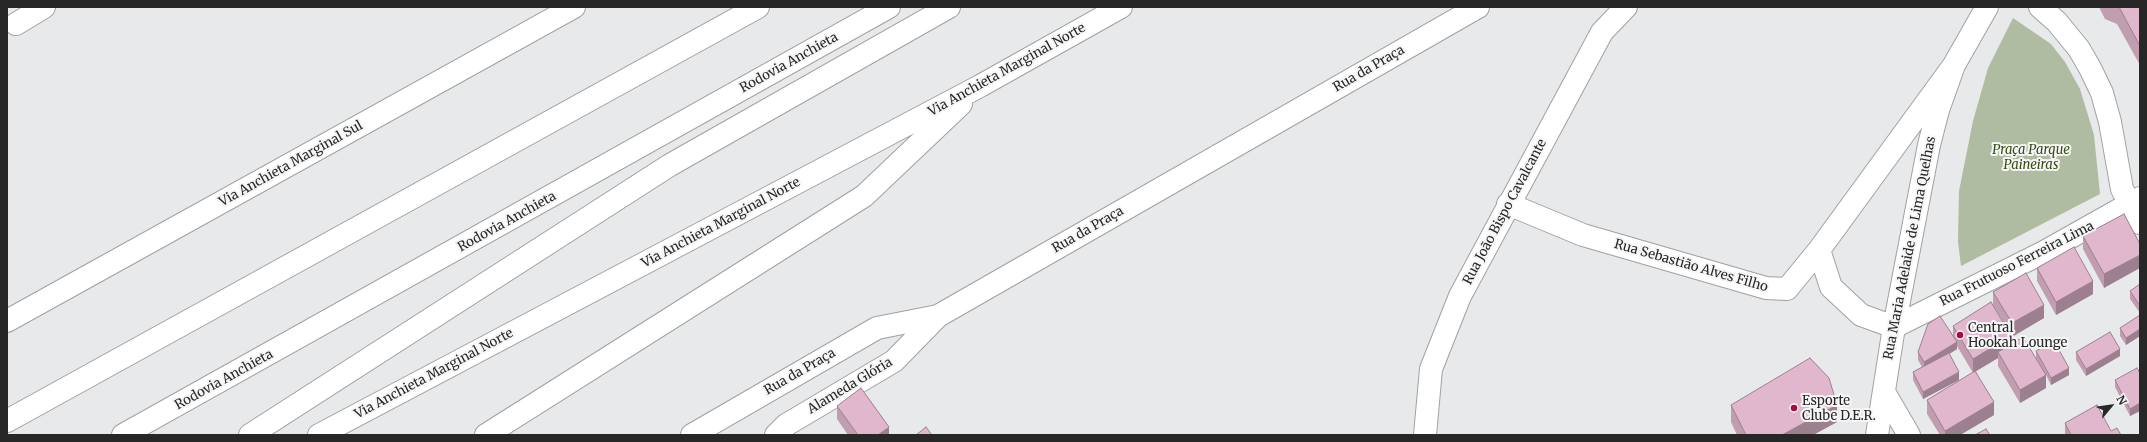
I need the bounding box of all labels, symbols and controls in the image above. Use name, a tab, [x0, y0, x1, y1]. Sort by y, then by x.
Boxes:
street label: Via Anchieta Marginal Norte	[926, 20, 1088, 120]
street label: Rodovia Anchieta	[737, 30, 841, 96]
street label: Rua da Praça	[1331, 42, 1407, 96]
street label: Via Anchieta Marginal Sul	[216, 118, 366, 210]
street label: Rua Maria Adelaide de Lima Quelhas	[1881, 135, 1939, 361]
street label: Rua João Bispo Cavalcante	[1460, 137, 1550, 287]
park label: Praça Parque Paineiras	[1992, 142, 2070, 173]
street label: Via Anchieta Marginal Norte	[639, 175, 803, 271]
street label: Rodovia Anchieta	[455, 189, 559, 255]
street label: Rua da Praça	[1050, 203, 1126, 257]
street label: Rua Frutuoso Ferreira Lima	[1937, 218, 2097, 310]
street label: Rua Sebastião Alves Filho	[1612, 237, 1770, 295]
place label: Central Hookah Lounge	[1968, 320, 2067, 351]
street label: Via Anchieta Marginal Norte	[352, 326, 516, 422]
marker: Central Hookah Lounge	[1955, 330, 1965, 340]
street label: Rua da Praça	[762, 345, 838, 399]
street label: Rodovia Anchieta	[172, 347, 276, 413]
street label: Alameda Glória	[805, 355, 895, 417]
north arrow	[2091, 386, 2131, 426]
place label: Esporte Clube D.E.R.	[1802, 393, 1876, 424]
text: N	[2113, 393, 2130, 407]
marker: Esporte Clube D.E.R.	[1789, 403, 1799, 413]

